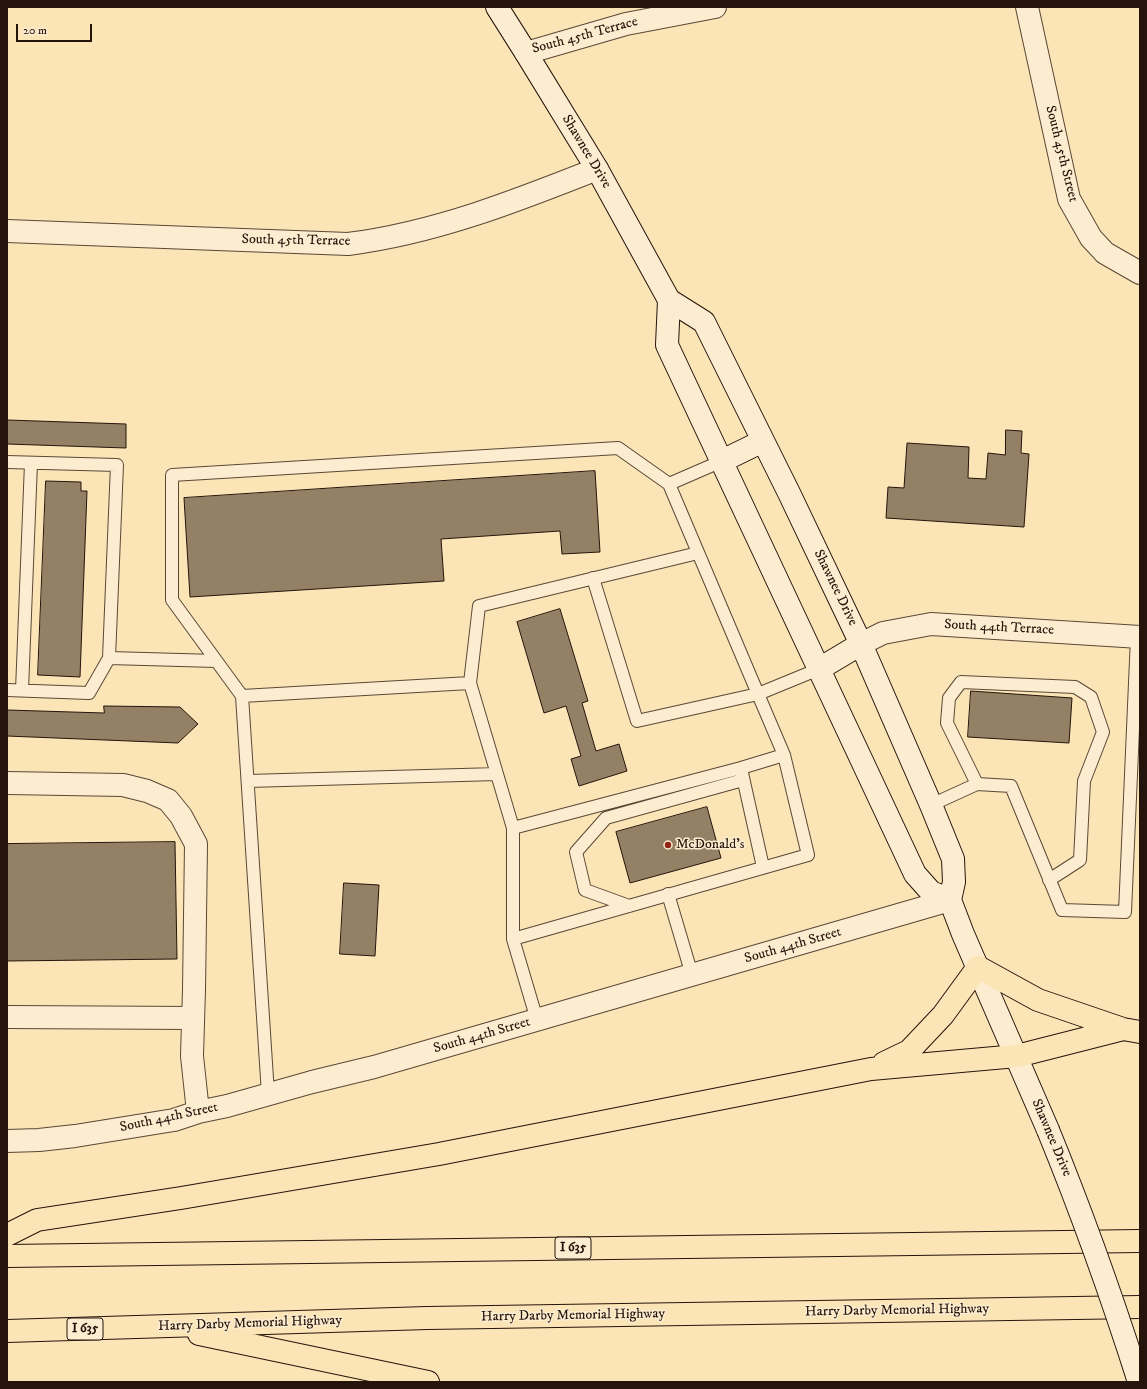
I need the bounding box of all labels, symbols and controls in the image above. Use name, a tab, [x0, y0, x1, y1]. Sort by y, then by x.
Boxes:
street label: South 45th Terrace	[530, 14, 640, 58]
scale bar	[18, 16, 94, 42]
text: 20 m	[23, 23, 47, 38]
street label: South 45th Street	[1041, 104, 1081, 204]
street label: Shawnee Drive	[558, 112, 614, 192]
street label: South 45th Terrace	[242, 232, 350, 250]
street label: Shawnee Drive	[809, 547, 861, 629]
street label: South 44th Terrace	[944, 617, 1054, 639]
place label: McDonald's	[676, 837, 744, 853]
marker: McDonald's	[663, 840, 673, 850]
street label: South 44th Street	[743, 924, 843, 968]
street label: South 44th Street	[432, 1014, 532, 1058]
street label: Shawnee Drive	[1027, 1097, 1075, 1179]
street label: South 44th Street	[118, 1099, 220, 1137]
road number: I 635	[555, 1237, 591, 1259]
street label: Harry Darby Memorial Highway	[805, 1301, 989, 1321]
street label: Harry Darby Memorial Highway	[481, 1306, 665, 1326]
street label: Harry Darby Memorial Highway	[158, 1312, 342, 1336]
road number: I 635	[67, 1318, 103, 1340]

